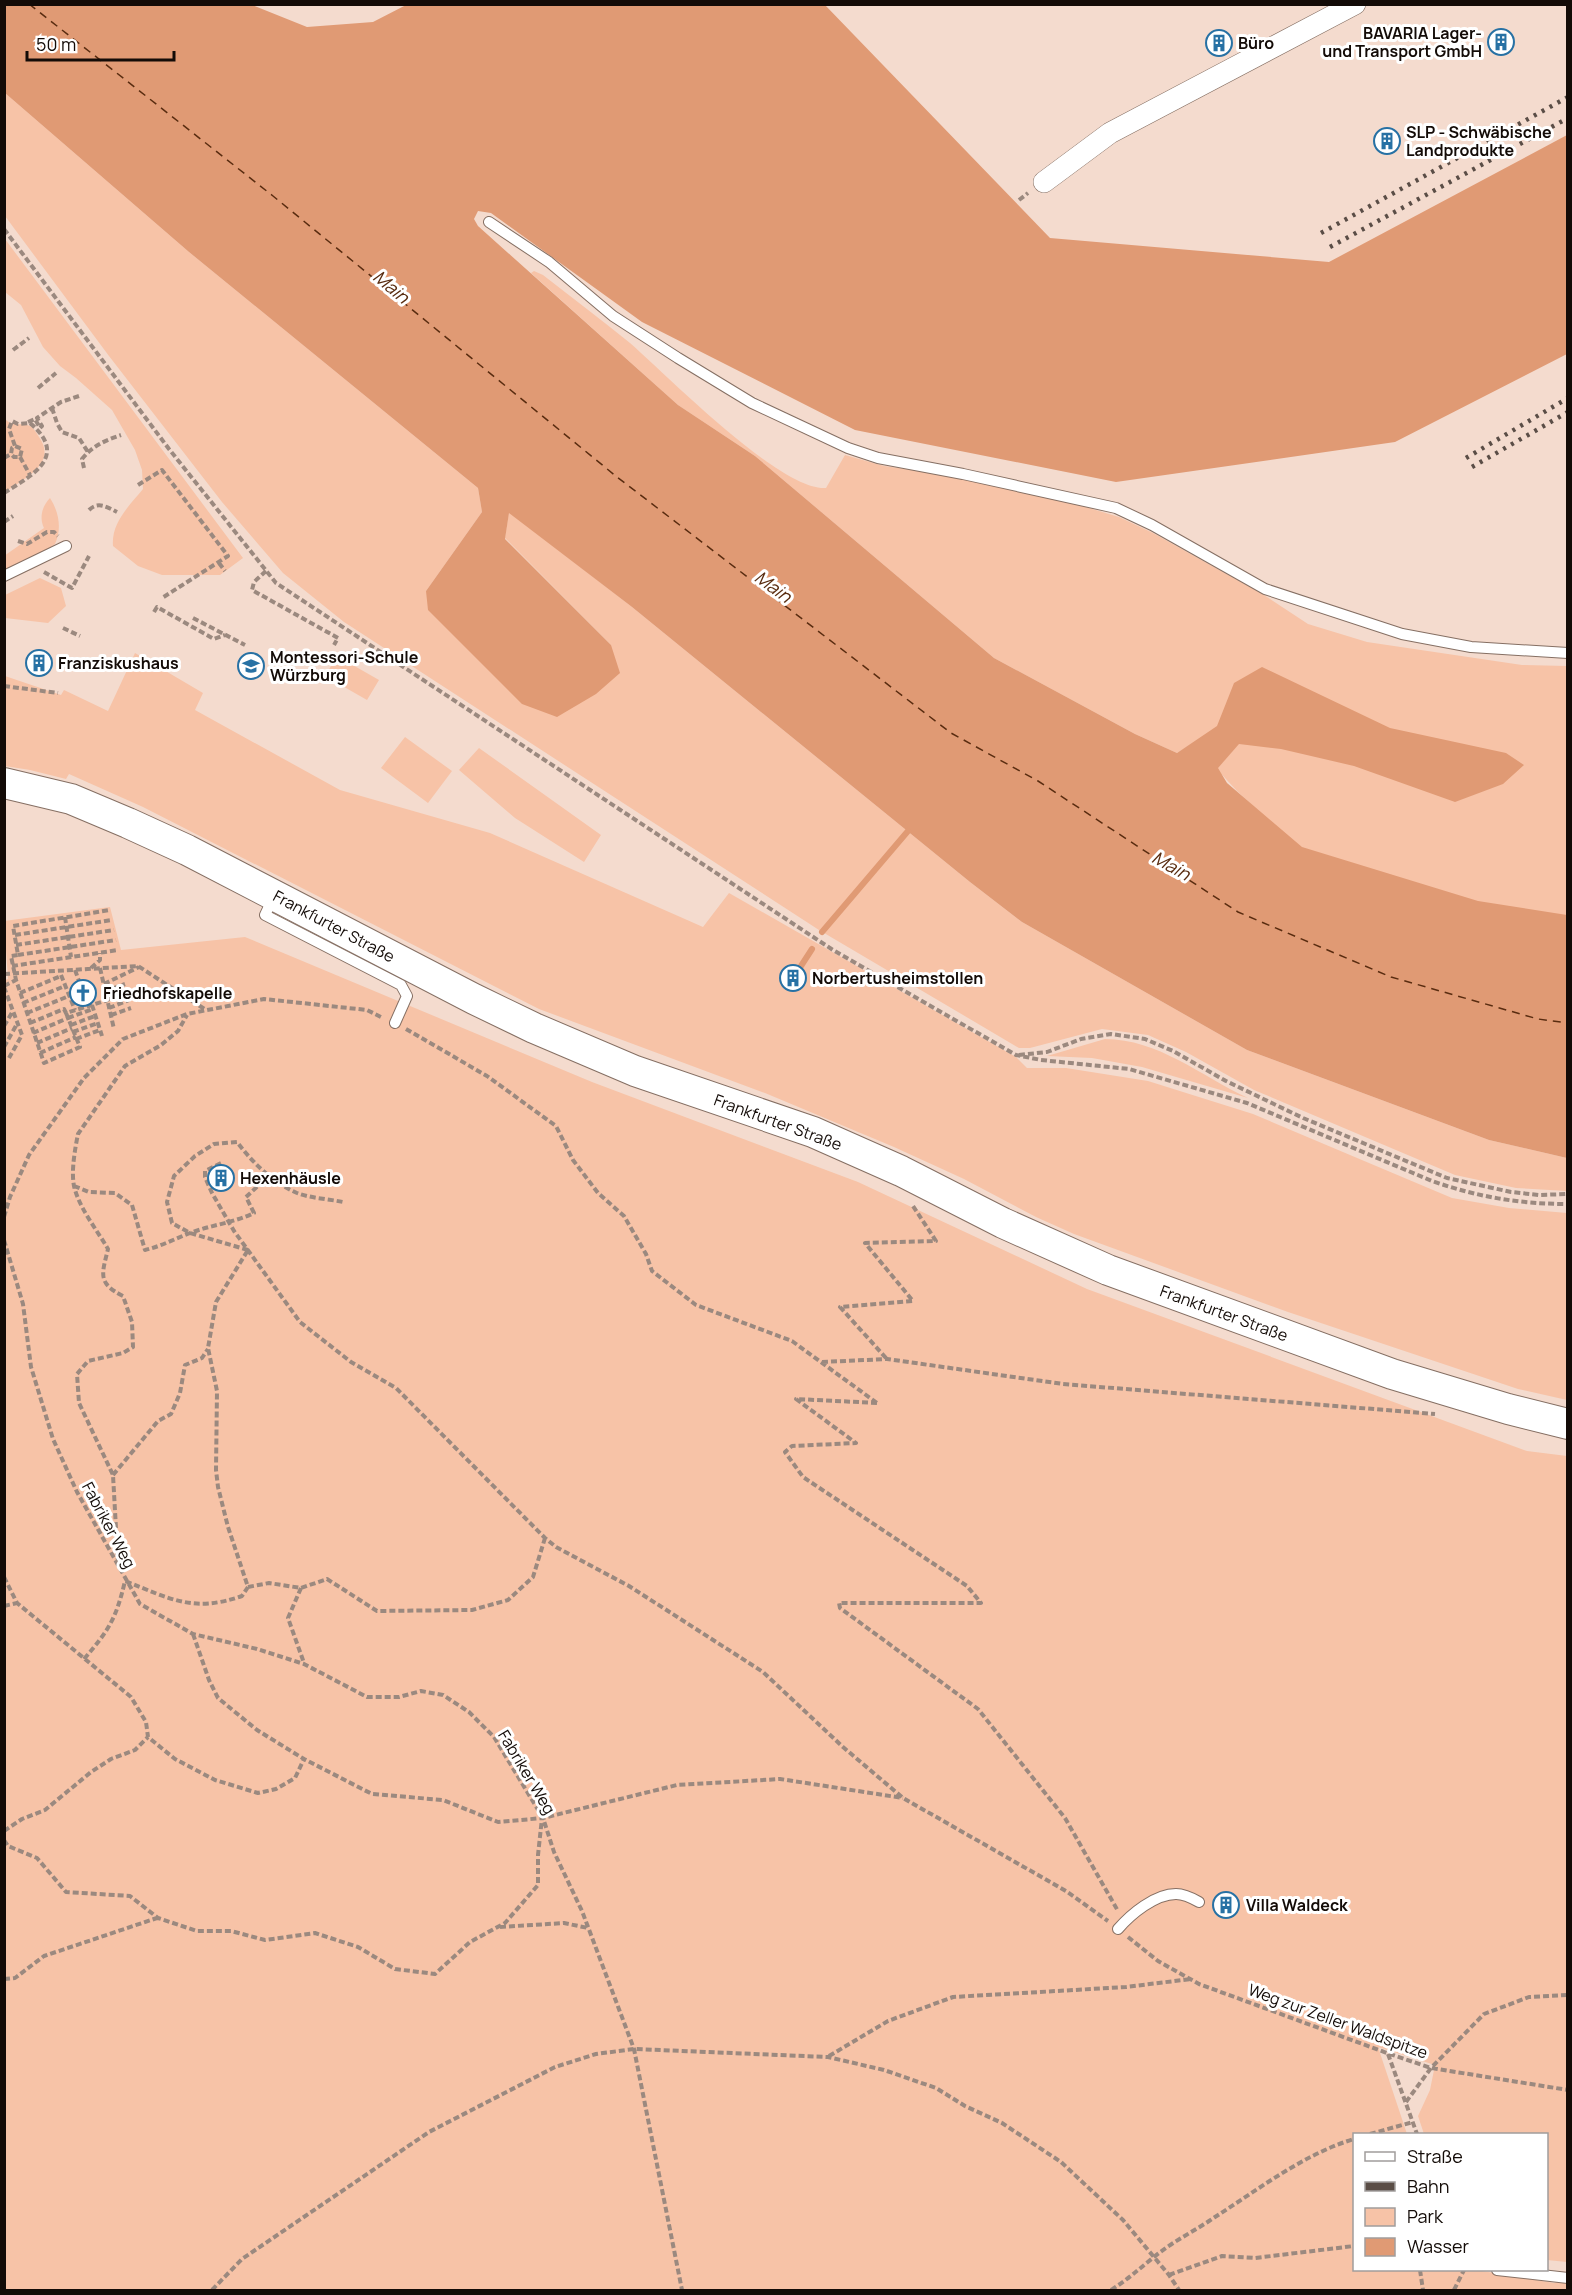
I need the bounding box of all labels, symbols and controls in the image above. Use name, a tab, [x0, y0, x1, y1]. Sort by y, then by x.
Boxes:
place label: BAVARIA Lager- und Transport GmbH	[1322, 22, 1482, 62]
scale bar	[27, 24, 174, 62]
building icon: BAVARIA Lager- und Transport GmbH	[1486, 27, 1516, 57]
building icon: Büro	[1204, 28, 1234, 58]
text: 50 m	[36, 32, 76, 56]
place label: Büro	[1238, 32, 1274, 54]
place label: SLP - Schwäbische Landprodukte	[1406, 121, 1552, 161]
building icon: SLP - Schwäbische Landprodukte	[1372, 126, 1402, 156]
water label: Main	[369, 264, 416, 309]
water label: Main	[750, 565, 798, 608]
place label: Montessori-Schule Würzburg	[270, 646, 419, 686]
building icon: Franziskushaus	[24, 648, 54, 678]
school or university icon: Montessori-Schule Würzburg	[236, 651, 266, 681]
place label: Franziskushaus	[58, 652, 179, 674]
water label: Main	[1148, 845, 1196, 886]
street label: Frankfurter Straße	[269, 885, 399, 967]
building icon: Norbertusheimstollen	[778, 963, 808, 993]
place label: Norbertusheimstollen	[812, 967, 983, 989]
church icon: Friedhofskapelle	[68, 978, 98, 1008]
place label: Friedhofskapelle	[103, 982, 233, 1004]
street label: Frankfurter Straße	[711, 1089, 845, 1155]
building icon: Hexenhäusle	[206, 1163, 236, 1193]
place label: Hexenhäusle	[240, 1167, 341, 1189]
street label: Frankfurter Straße	[1157, 1280, 1291, 1346]
street label: Fabriker Weg	[77, 1478, 141, 1572]
street label: Fabriker Weg	[493, 1726, 561, 1818]
building icon: Villa Waldeck	[1211, 1890, 1241, 1920]
place label: Villa Waldeck	[1246, 1894, 1348, 1916]
street label: Weg zur Zeller Waldspitze	[1245, 1978, 1431, 2064]
legend	[1353, 2133, 1548, 2271]
text: Straße	[1407, 2144, 1463, 2168]
text: Bahn	[1407, 2174, 1449, 2198]
text: Park	[1407, 2204, 1444, 2228]
text: Wasser	[1407, 2234, 1469, 2258]

